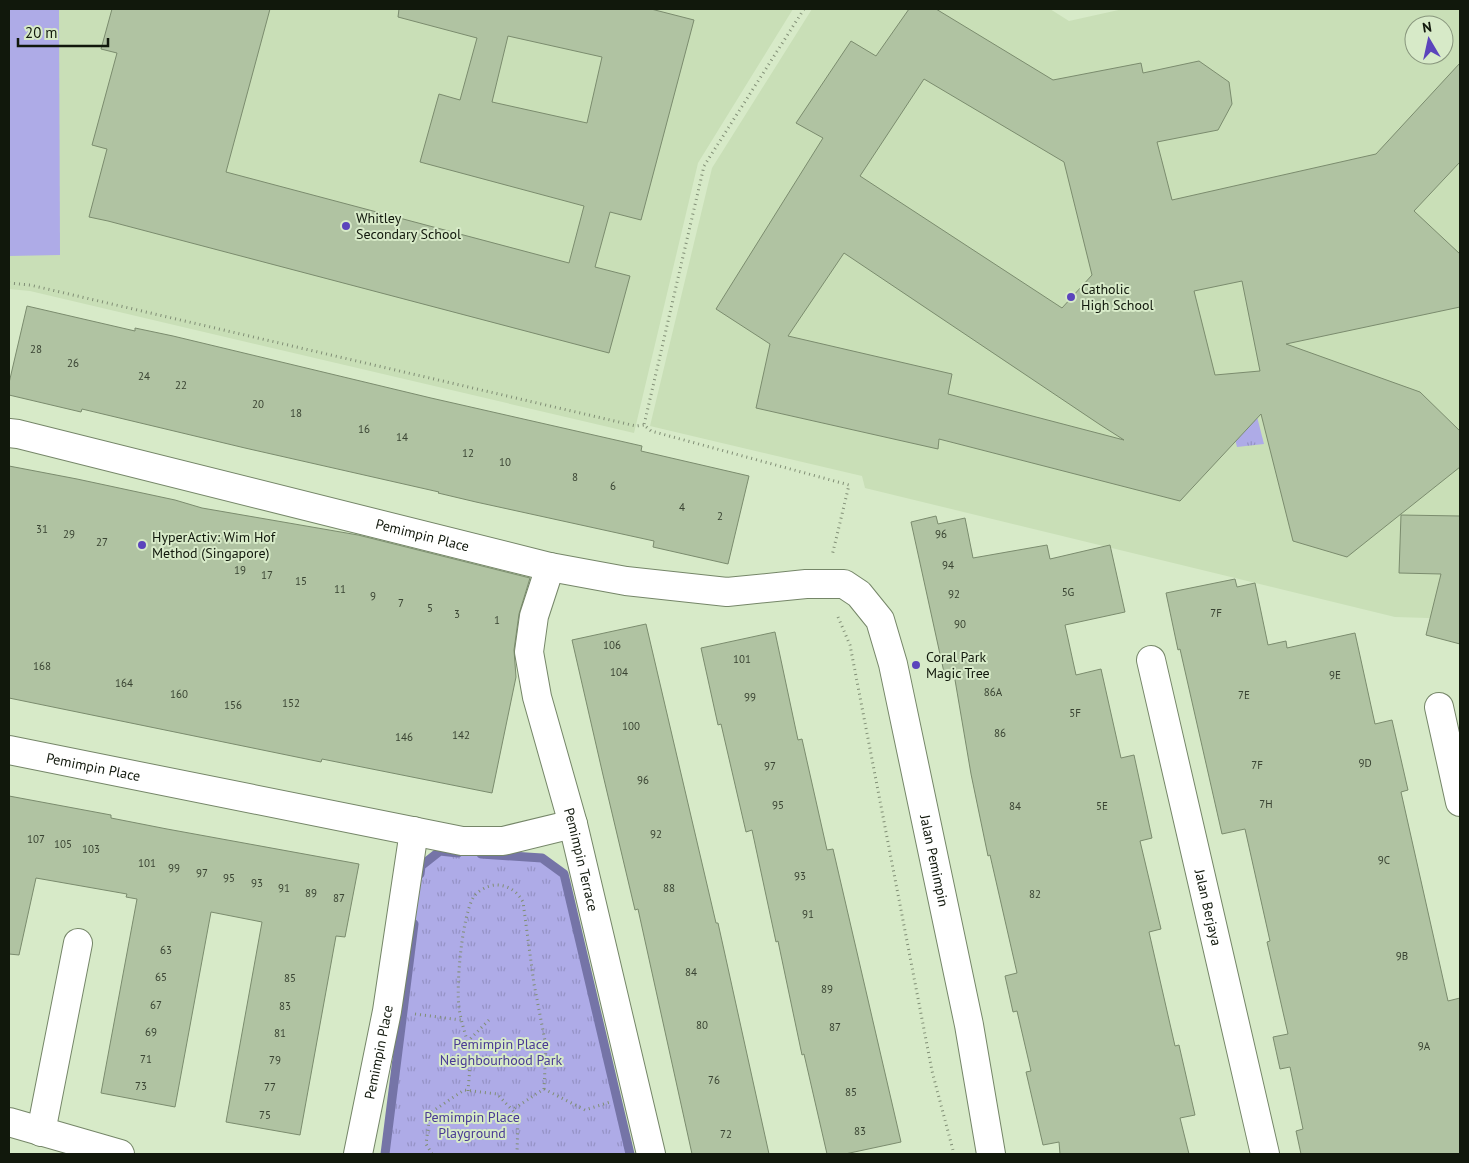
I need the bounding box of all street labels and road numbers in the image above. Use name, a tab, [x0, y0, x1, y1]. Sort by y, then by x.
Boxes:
street label: Pemimpin Place	[374, 515, 471, 555]
street label: Pemimpin Place	[45, 749, 142, 785]
street label: Pemimpin Terrace	[560, 806, 602, 913]
street label: Jalan Pemimpin	[916, 812, 953, 908]
street label: Jalan Berjaya	[1190, 867, 1226, 947]
street label: Pemimpin Place	[360, 1004, 397, 1101]

